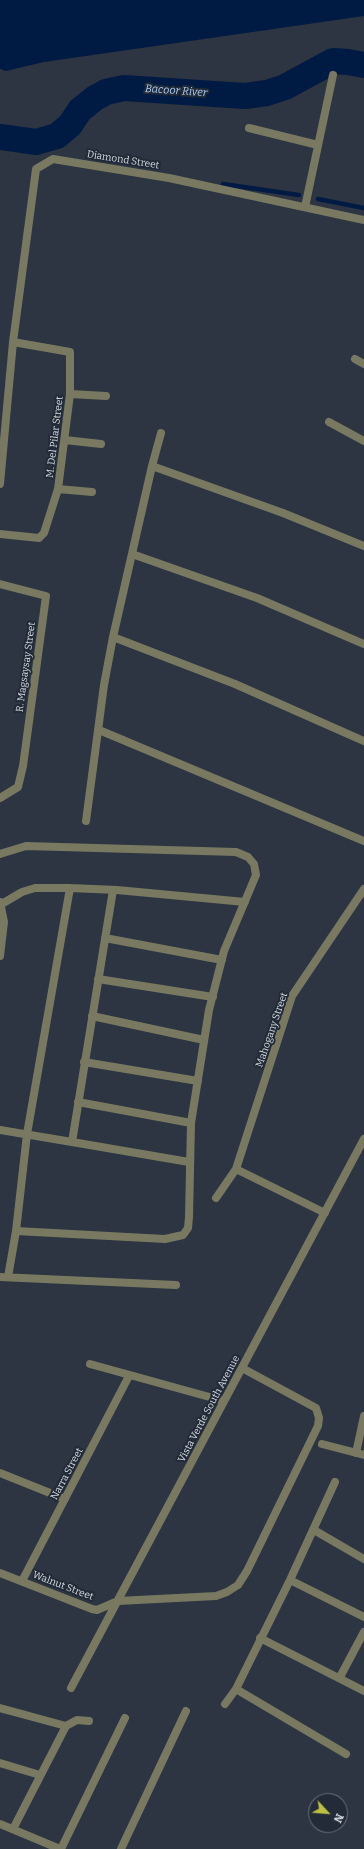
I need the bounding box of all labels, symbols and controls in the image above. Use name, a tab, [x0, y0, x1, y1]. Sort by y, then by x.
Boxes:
water label: Bacoor River	[144, 82, 208, 100]
street label: Diamond Street	[86, 148, 160, 172]
street label: M. Del Pilar Street	[44, 395, 66, 479]
street label: R. Magsaysay Street	[14, 621, 38, 713]
street label: Mahogany Street	[254, 991, 290, 1069]
street label: Vista Verde South Avenue	[176, 1354, 242, 1464]
street label: Narra Street	[48, 1446, 86, 1502]
street label: Walnut Street	[31, 1569, 95, 1603]
north arrow	[308, 1793, 348, 1833]
text: N	[331, 1811, 346, 1825]

